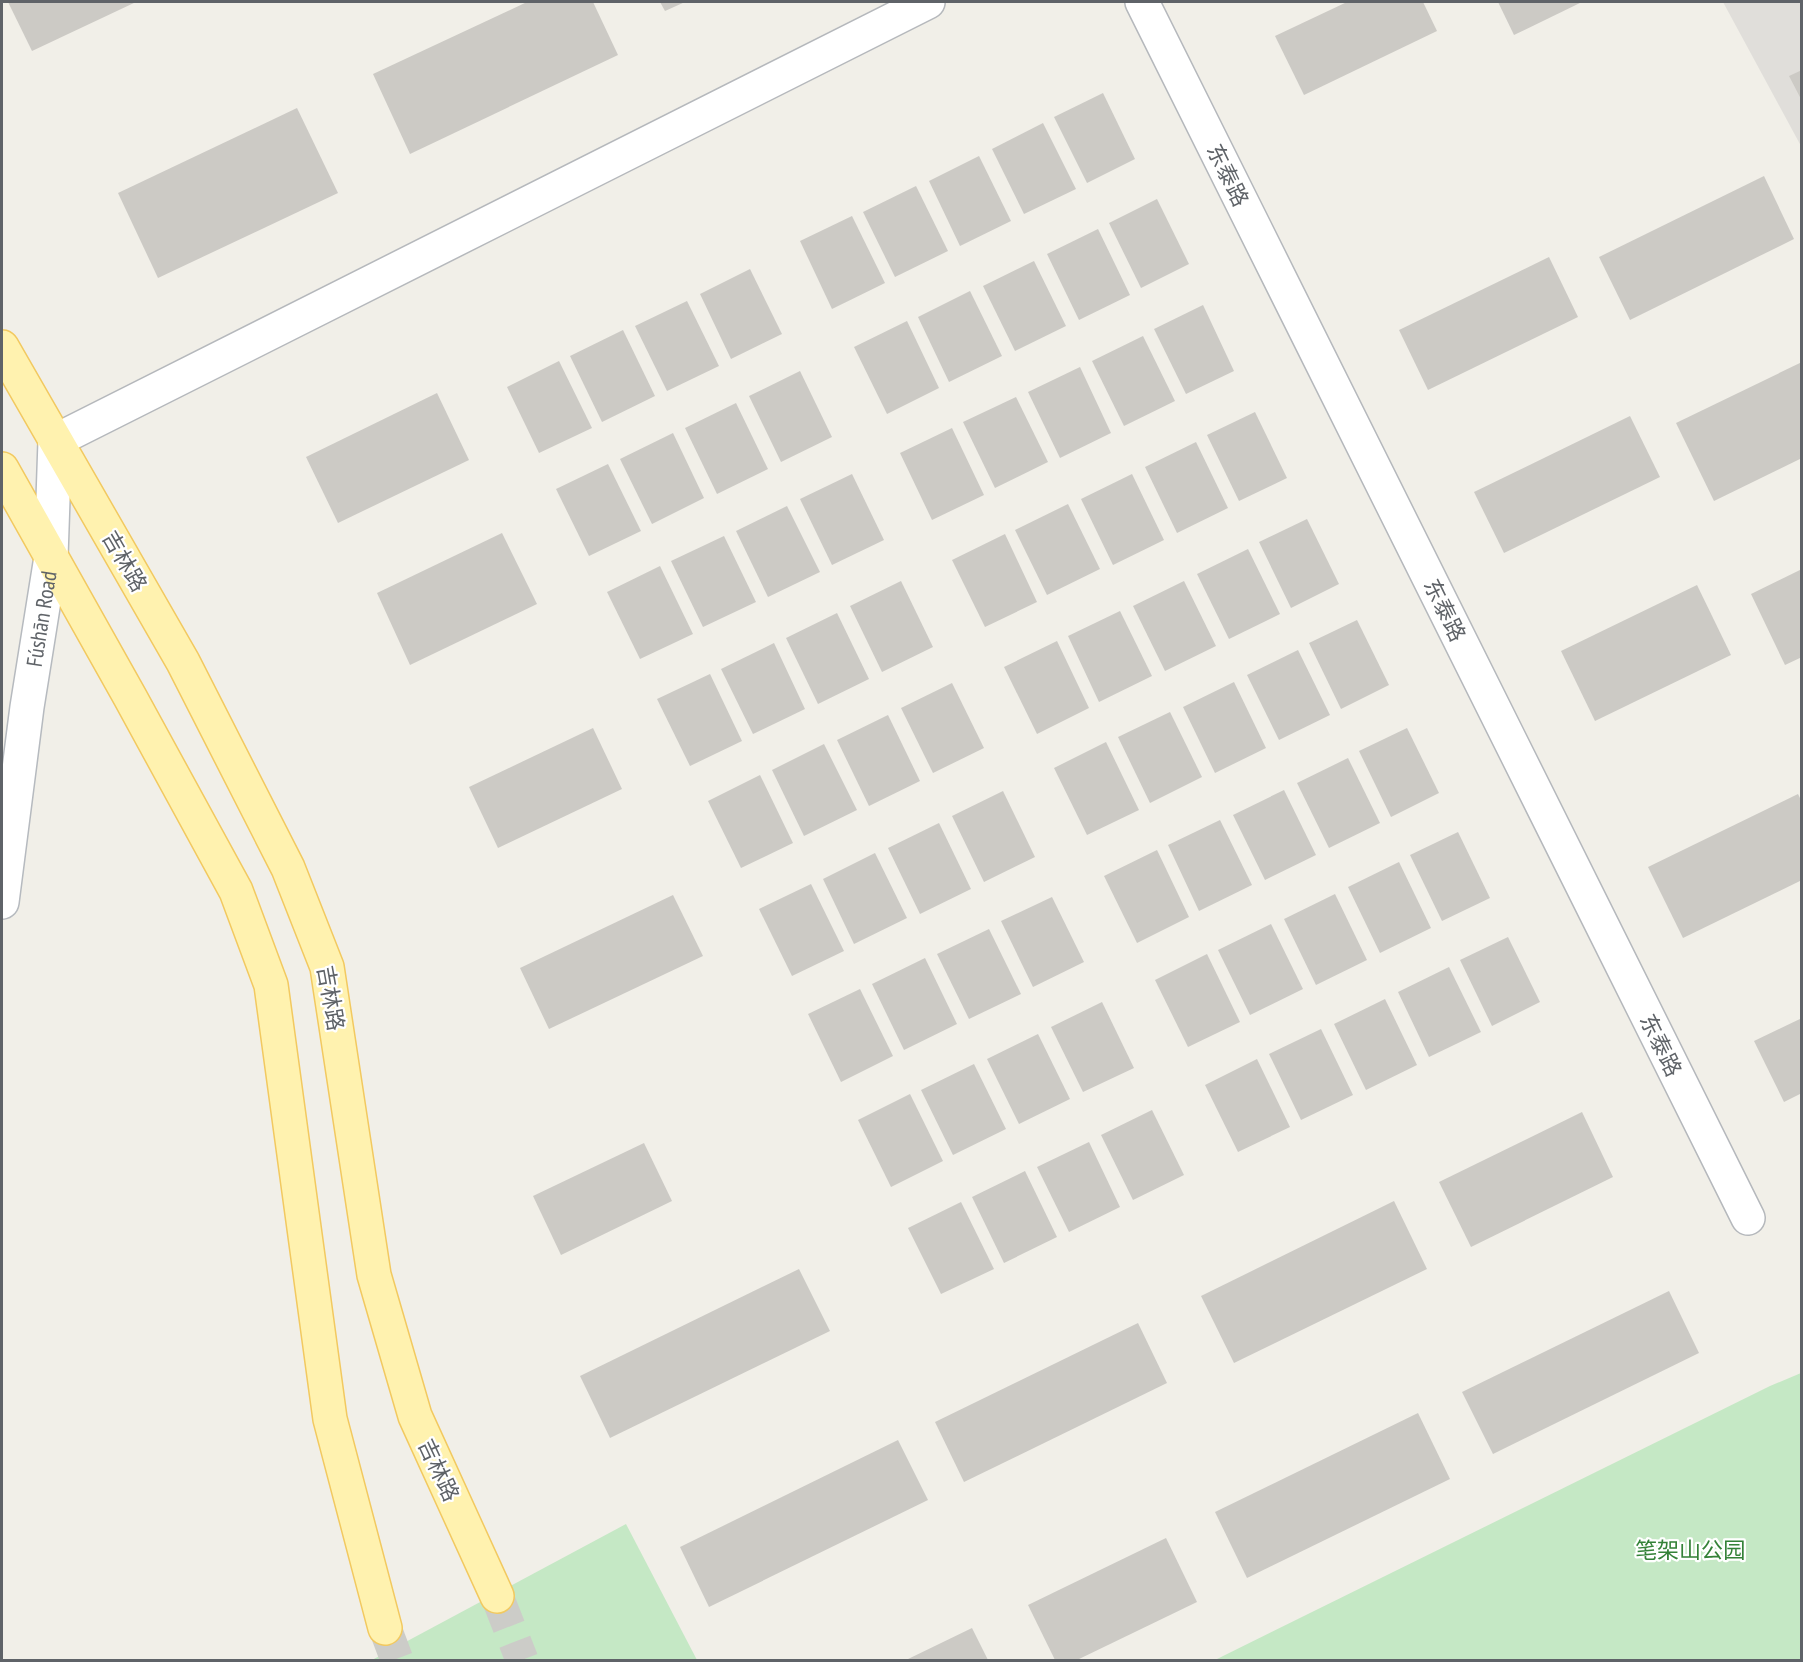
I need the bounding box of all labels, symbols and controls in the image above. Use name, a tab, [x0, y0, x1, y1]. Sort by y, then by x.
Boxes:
street label: 东泰路	[1201, 139, 1255, 211]
street label: 吉林路	[96, 525, 154, 597]
street label: Fúshān Road	[20, 569, 63, 669]
street label: 东泰路	[1418, 574, 1472, 646]
street label: 吉林路	[311, 963, 351, 1033]
street label: 东泰路	[1634, 1009, 1688, 1081]
street label: 吉林路	[412, 1434, 466, 1506]
park label: 笔架山公园	[1635, 1536, 1745, 1564]

